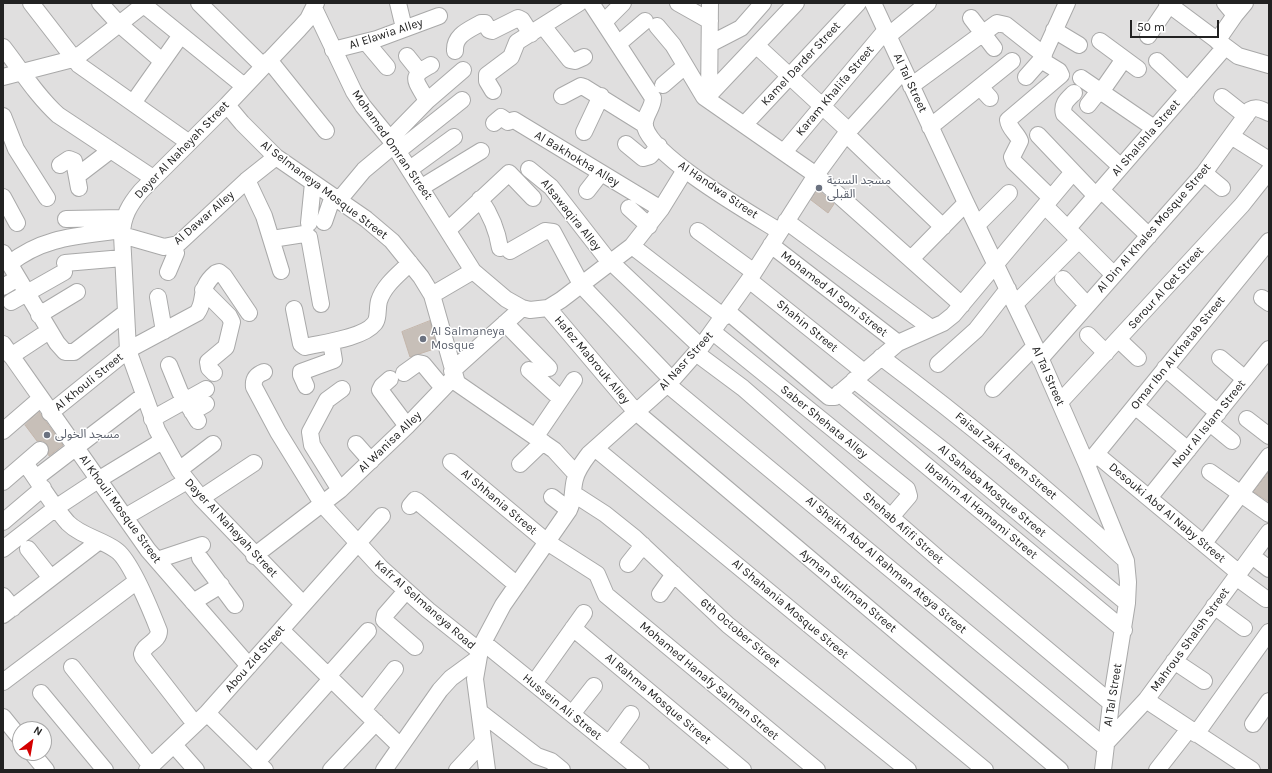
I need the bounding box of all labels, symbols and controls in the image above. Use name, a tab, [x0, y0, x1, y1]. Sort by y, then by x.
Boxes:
scale bar	[1132, 12, 1221, 38]
street label: Al Elawia Alley	[347, 15, 425, 53]
street label: Kamel Darder Street	[758, 19, 844, 109]
text: 50 m	[1137, 20, 1165, 34]
street label: Karam Khalifa Street	[793, 43, 877, 139]
street label: Al Tal Street	[890, 51, 930, 115]
street label: Mohamed Omran Street	[349, 87, 435, 203]
street label: Al Shalshla Street	[1109, 97, 1183, 179]
street label: Dayer Al Naheyah Street	[132, 98, 232, 202]
street label: Al Bakhokha Alley	[532, 128, 622, 190]
street label: Al Selmaneya Mosque Street	[258, 137, 390, 243]
street label: Al Handwa Street	[675, 158, 761, 222]
street label: Al Din Al Khales Mosque Street	[1094, 160, 1214, 296]
place label: مسجد السنية القبلى	[827, 174, 891, 202]
street label: Alsawaqira Alley	[538, 176, 604, 254]
marker: مسجد السنية القبلى	[814, 183, 824, 193]
street label: Al Dawar Alley	[171, 188, 237, 248]
street label: Serour Al Qet Street	[1125, 244, 1207, 332]
street label: Mohamed Al Soni Street	[778, 248, 890, 340]
street label: Omar Ibn Al Khatab Street	[1128, 293, 1228, 413]
street label: Shahin Street	[773, 297, 841, 355]
street label: Hafez Mabrouk Alley	[551, 313, 633, 407]
place label: Al Salmaneya Mosque	[431, 325, 505, 353]
street label: Al Nasr Street	[656, 329, 716, 393]
marker: Al Salmaneya Mosque	[418, 334, 428, 344]
street label: Al Tal Street	[1028, 344, 1068, 408]
street label: Al Khouli Street	[52, 350, 126, 414]
street label: Nour Al Islam Street	[1169, 377, 1249, 471]
street label: Saber Shehata Alley	[777, 382, 871, 462]
street label: Al Wanisa Alley	[356, 408, 424, 476]
street label: Faisal Zaki Asem Street	[952, 409, 1060, 503]
place label: مسجد الخولى	[55, 428, 120, 442]
marker: مسجد الخولى	[42, 430, 52, 440]
street label: Al Sahaba Mosque Street	[935, 442, 1049, 540]
street label: Al Khouli Mosque Street	[76, 452, 164, 566]
street label: Ibrahim Al Hamami Street	[922, 460, 1040, 562]
street label: Desouki Abd Al Naby Street	[1106, 460, 1228, 566]
street label: Al Shhania Street	[458, 466, 540, 538]
street label: Dayer Al Naheyah Street	[181, 476, 281, 580]
street label: Shehab Afifi Street	[860, 489, 946, 567]
street label: Al Sheikh Abd Al Rahman Ateya Street	[802, 493, 970, 637]
street label: Ayman Suliman Street	[796, 546, 900, 636]
street label: Al Shahania Mosque Street	[729, 556, 851, 662]
street label: Kafr Al Selmaneya Road	[372, 557, 478, 653]
street label: Mahrous Shalsh Street	[1147, 585, 1233, 695]
street label: 6th October Street	[697, 595, 783, 671]
street label: Mohamed Hanafy Salman Street	[637, 619, 781, 743]
street label: Abou Zid Street	[222, 622, 288, 696]
street label: Al Rahma Mosque Street	[602, 650, 714, 748]
street label: Al Tal Street	[1101, 662, 1125, 728]
street label: Hussein Ali Street	[520, 671, 604, 743]
north arrow	[12, 721, 52, 761]
text: N	[31, 724, 45, 739]

